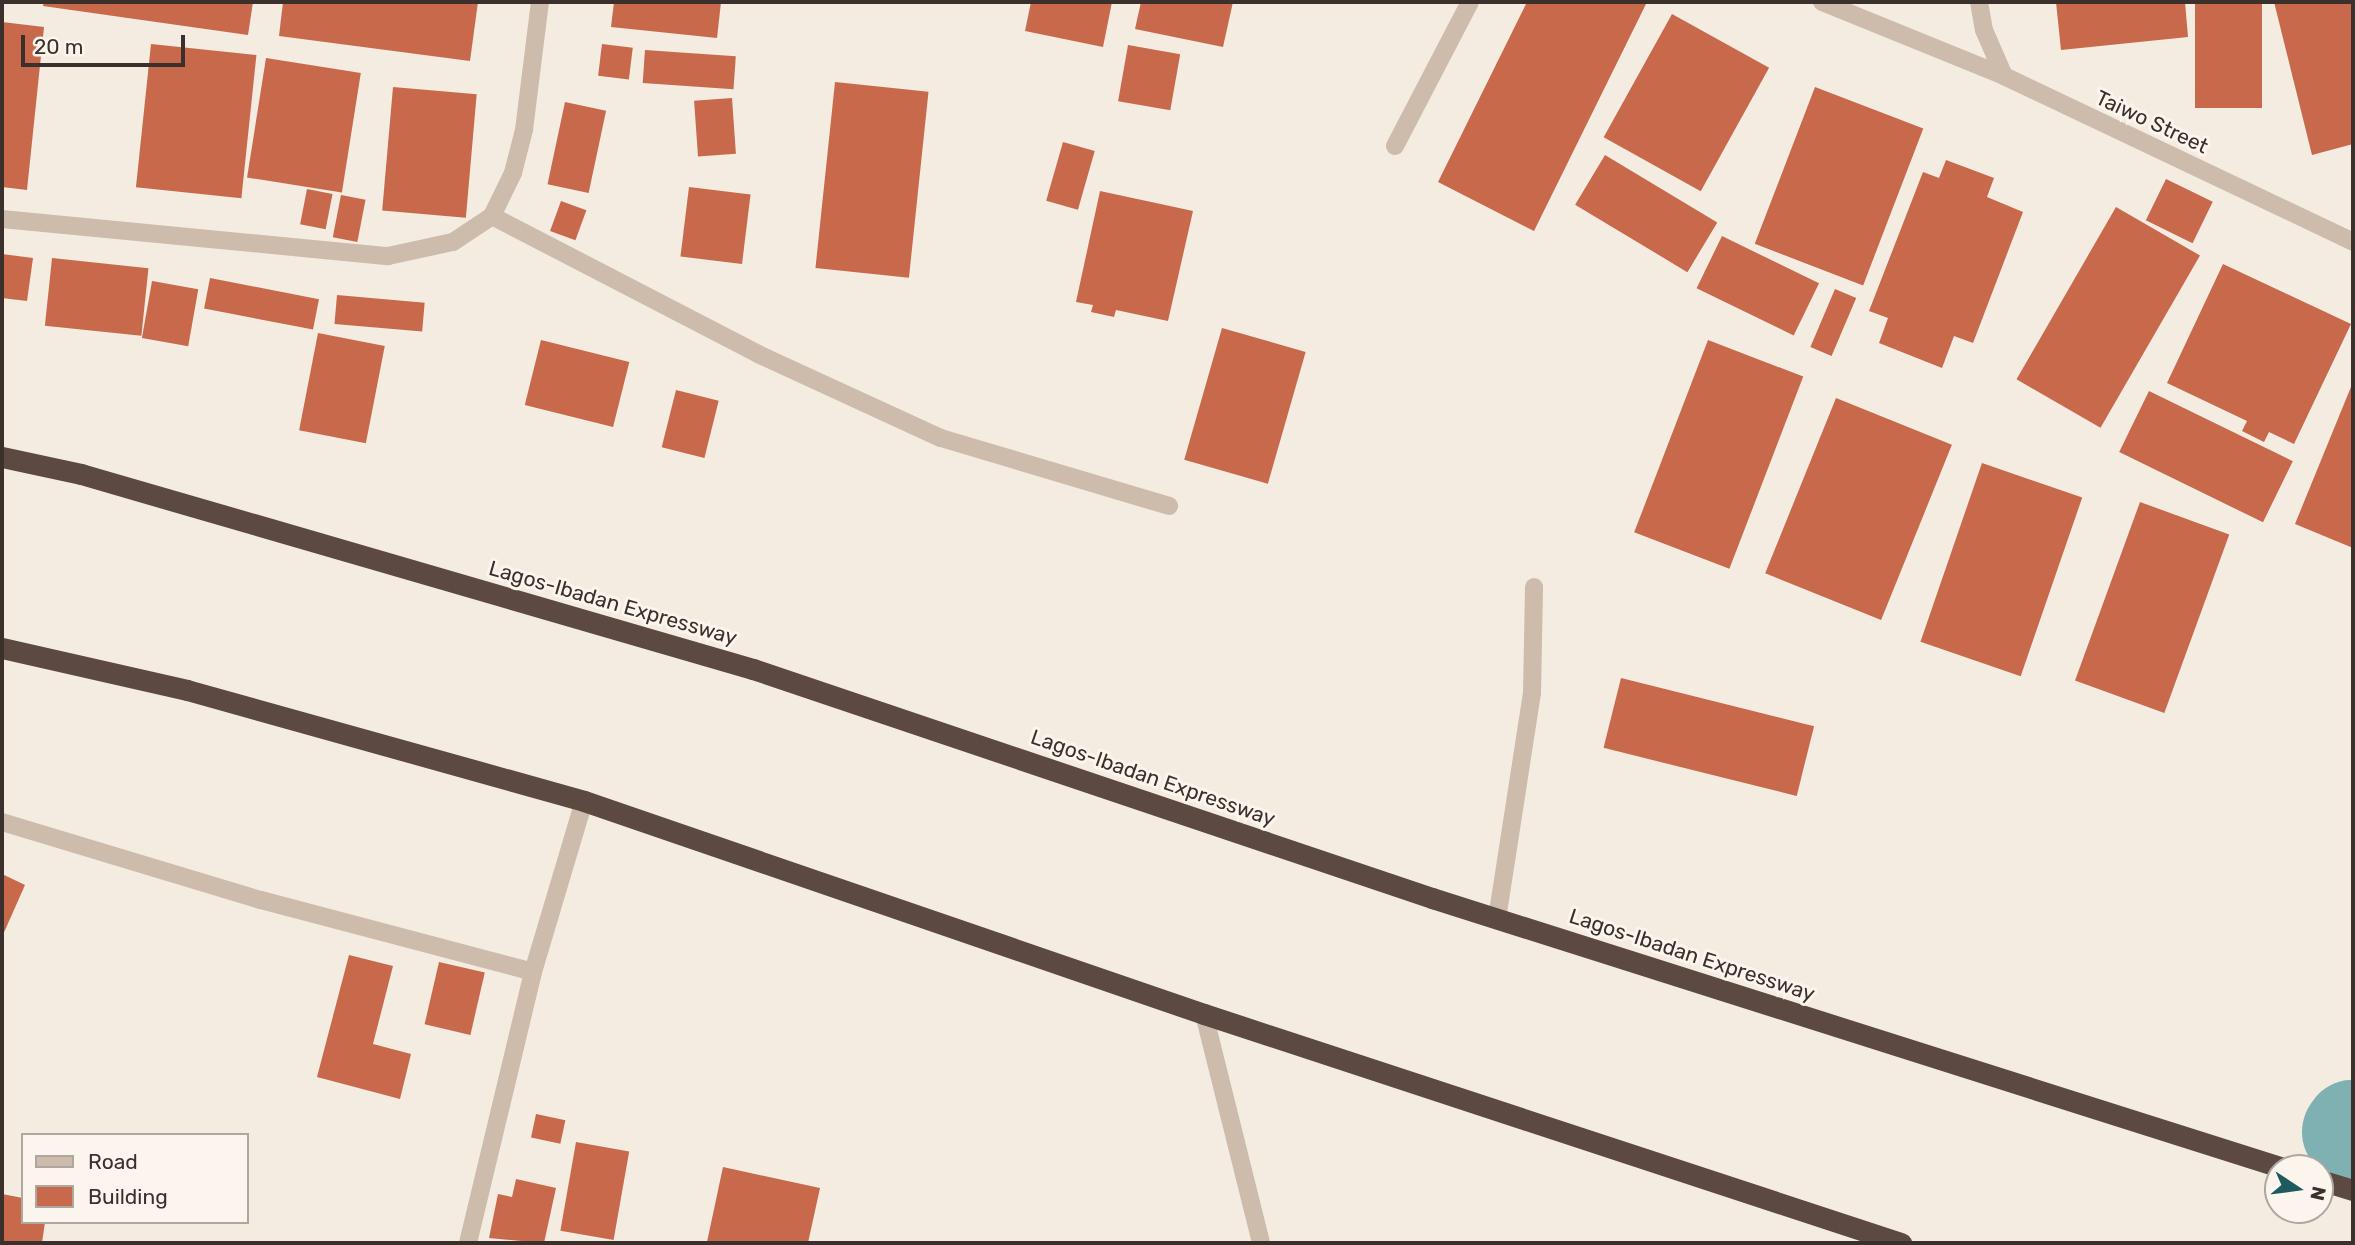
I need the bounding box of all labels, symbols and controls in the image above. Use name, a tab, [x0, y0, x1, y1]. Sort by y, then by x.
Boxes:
scale bar	[24, 21, 189, 65]
text: 20 m	[34, 34, 83, 59]
street label: Taiwo Street	[2092, 85, 2212, 159]
street label: Lagos-Ibadan Expressway	[486, 555, 740, 651]
street label: Lagos-Ibadan Expressway	[1027, 724, 1279, 832]
street label: Lagos-Ibadan Expressway	[1566, 903, 1818, 1007]
legend	[21, 1133, 248, 1224]
text: Road	[88, 1149, 138, 1174]
north arrow	[2264, 1154, 2334, 1224]
text: Building	[88, 1184, 168, 1209]
text: N	[2305, 1184, 2331, 1203]

